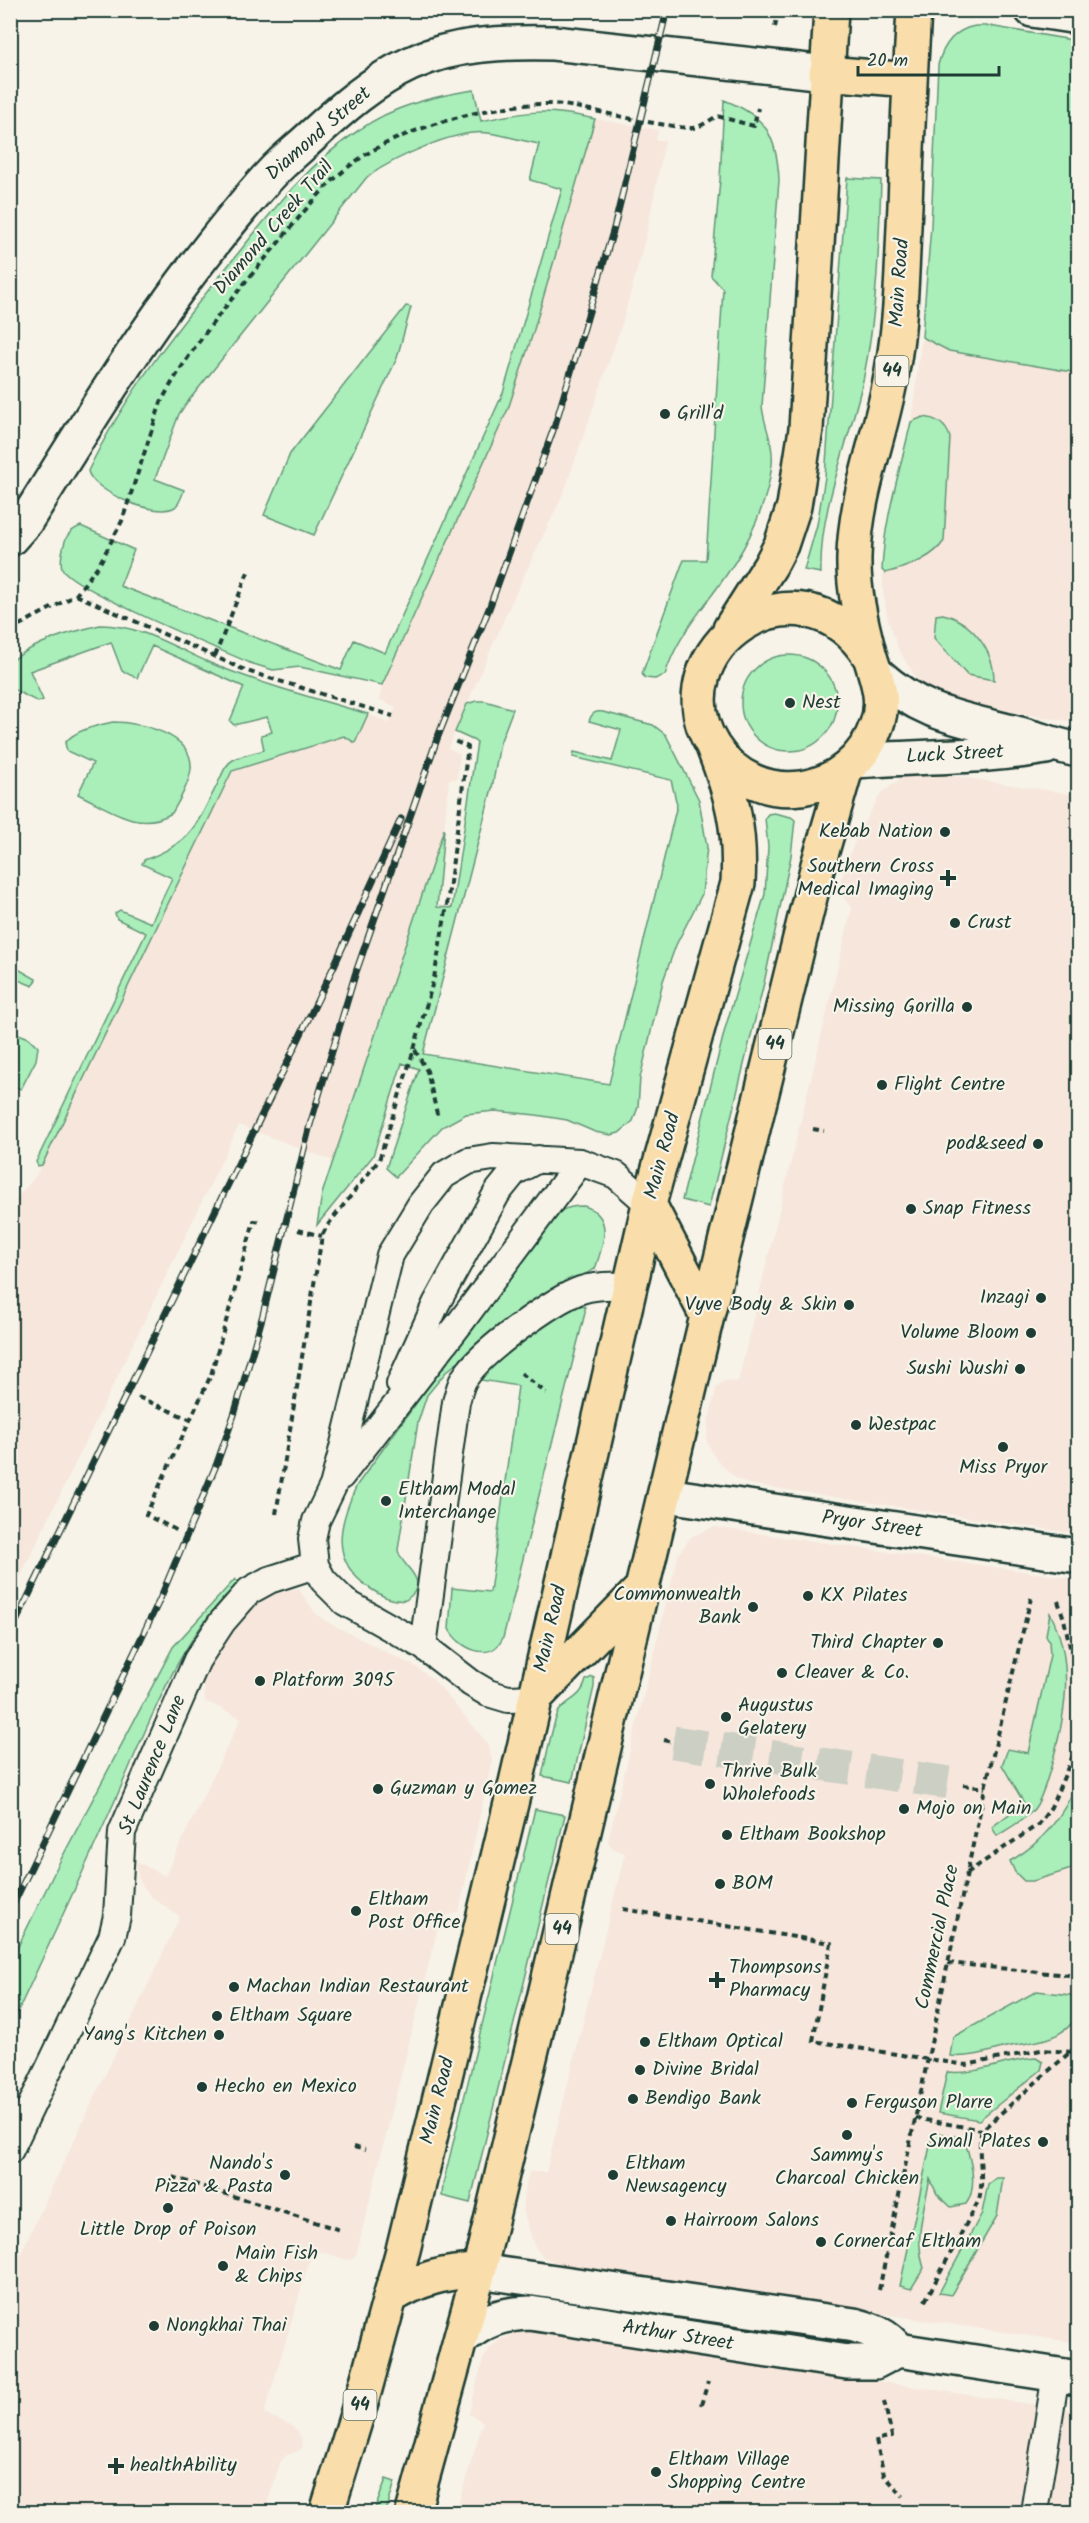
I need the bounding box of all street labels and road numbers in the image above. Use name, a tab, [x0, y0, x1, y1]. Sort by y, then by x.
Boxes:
street label: Diamond Street	[259, 79, 379, 189]
street label: Diamond Creek Trail	[206, 153, 342, 303]
street label: Main Road	[881, 237, 919, 328]
road number: 44	[876, 356, 908, 386]
street label: Luck Street	[905, 736, 1005, 774]
road number: 44	[758, 1029, 792, 1059]
street label: Main Road	[636, 1108, 690, 1203]
street label: Pryor Street	[820, 1502, 925, 1548]
street label: Main Road	[525, 1581, 577, 1676]
street label: St Laurence Lane	[110, 1690, 196, 1840]
street label: Commercial Place	[907, 1862, 969, 2012]
road number: 44	[546, 1914, 578, 1944]
street label: Main Road	[412, 2053, 465, 2148]
street label: Arthur Street	[620, 2311, 736, 2361]
road number: 44	[344, 2390, 376, 2420]

